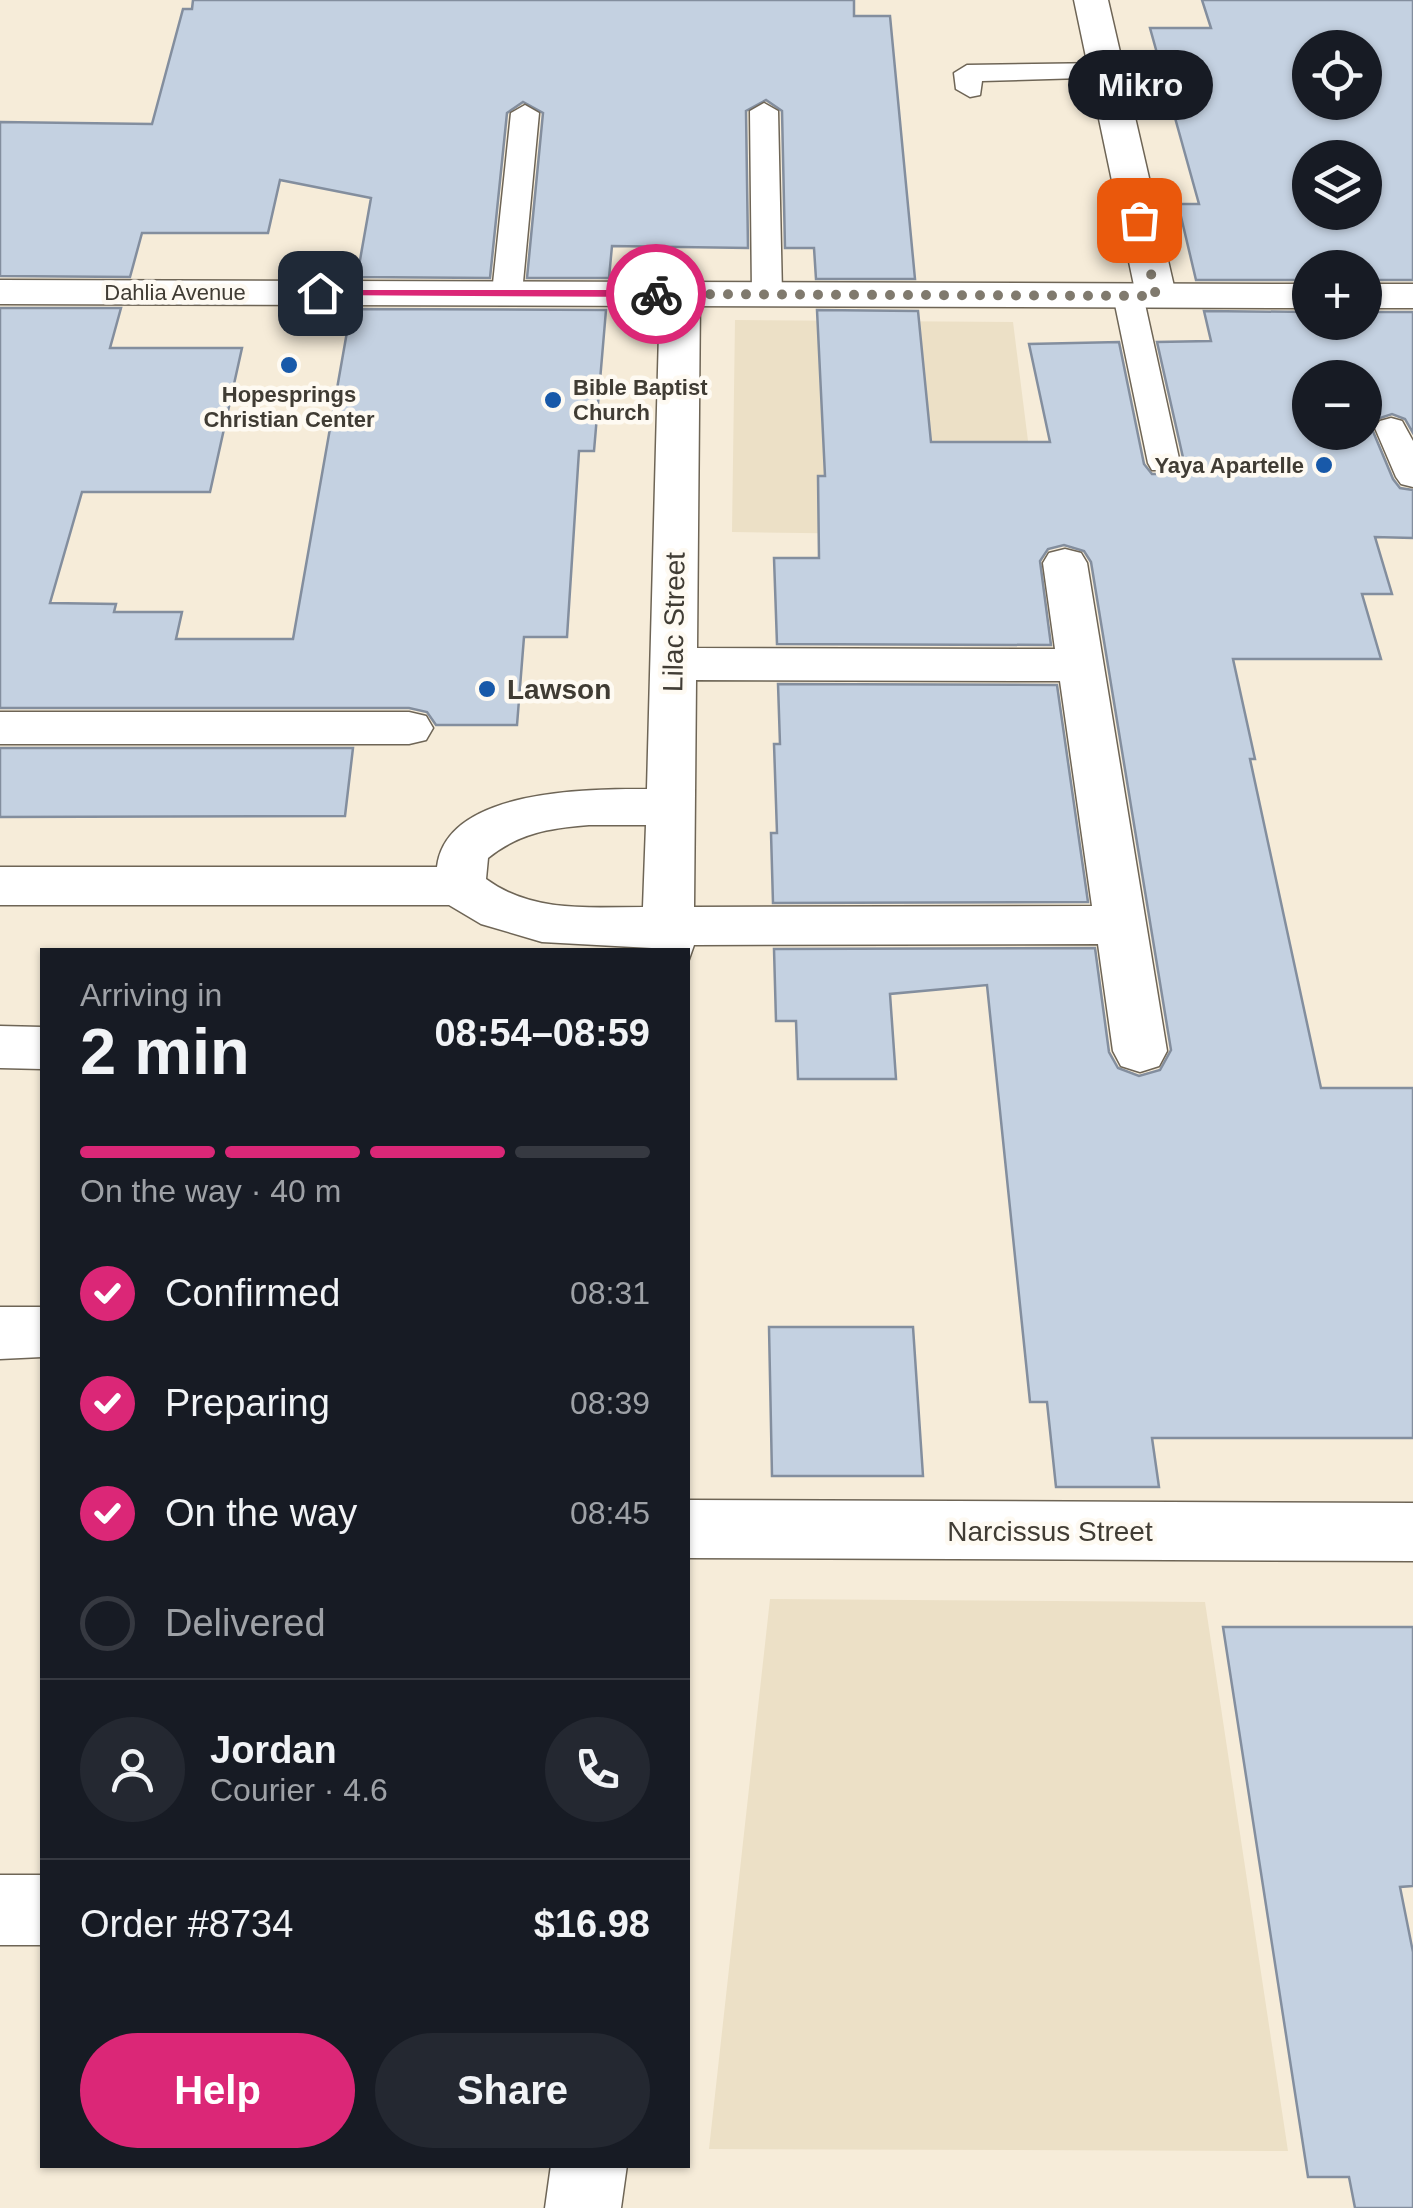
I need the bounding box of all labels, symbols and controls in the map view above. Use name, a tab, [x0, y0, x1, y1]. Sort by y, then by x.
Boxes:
map controls	[1292, 30, 1382, 450]
button: locate	[1292, 30, 1382, 120]
callout: Mikro	[1066, 50, 1212, 120]
text: Mikro	[1098, 67, 1183, 103]
button: layers	[1292, 140, 1382, 230]
pin	[1097, 178, 1182, 263]
icon: bag	[1112, 193, 1167, 248]
courier	[606, 244, 706, 344]
button: +	[1292, 250, 1382, 340]
pin	[278, 251, 363, 336]
icon: home	[293, 266, 348, 321]
icon: bike	[629, 267, 684, 322]
street label: Dahlia Avenue	[104, 280, 246, 305]
marker: Hopesprings Christian Center	[278, 354, 300, 376]
button: −	[1292, 360, 1382, 450]
place label: Bible Baptist Church	[573, 375, 708, 425]
place label: Hopesprings Christian Center	[203, 382, 375, 432]
marker: Bible Baptist Church	[542, 389, 564, 411]
place label: Yaya Apartelle	[1154, 453, 1304, 478]
marker: Yaya Apartelle	[1313, 454, 1335, 476]
street label: Lilac Street	[657, 551, 691, 692]
place label: Lawson	[507, 674, 611, 705]
marker: Lawson	[476, 678, 498, 700]
text: Arriving in	[80, 977, 222, 1013]
text: 08:54–08:59	[434, 1012, 650, 1054]
text: 2 min	[80, 1015, 250, 1088]
text: On the way · 40 m	[80, 1173, 341, 1209]
icon: check	[80, 1266, 135, 1321]
text: Confirmed	[165, 1272, 340, 1314]
text: 08:31	[570, 1275, 650, 1311]
icon: check	[80, 1376, 135, 1431]
text: Preparing	[165, 1382, 330, 1424]
text: 08:39	[570, 1385, 650, 1421]
icon: check	[80, 1486, 135, 1541]
text: On the way	[165, 1492, 357, 1534]
text: 08:45	[570, 1495, 650, 1531]
street label: Narcissus Street	[947, 1516, 1153, 1547]
text: Delivered	[165, 1602, 326, 1644]
button: person	[80, 1717, 185, 1822]
button: phone	[545, 1717, 650, 1822]
text: Jordan	[210, 1729, 337, 1771]
text: Courier · 4.6	[210, 1772, 388, 1808]
text: Order #8734	[80, 1903, 293, 1945]
text: $16.98	[534, 1903, 650, 1945]
button: Help	[80, 2033, 355, 2148]
button: Share	[375, 2033, 650, 2148]

